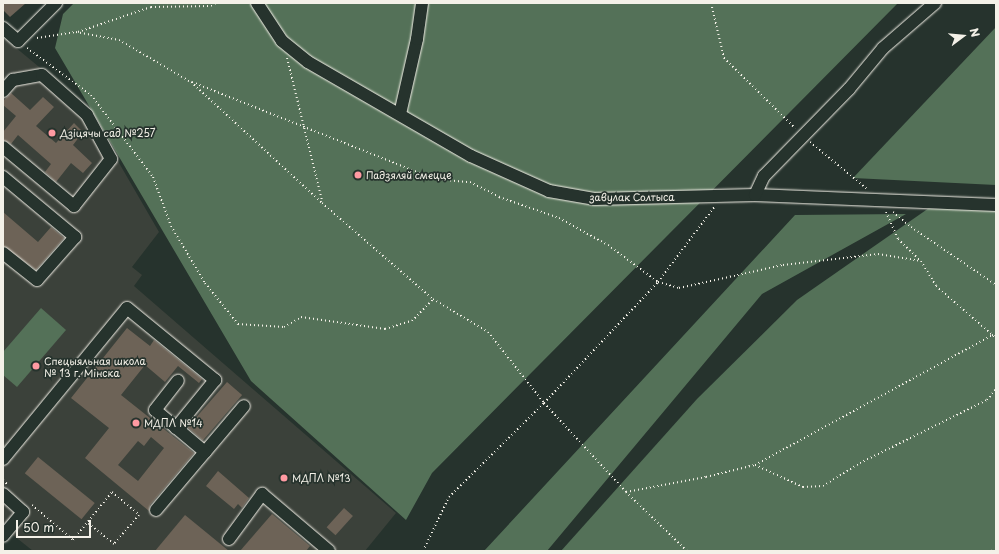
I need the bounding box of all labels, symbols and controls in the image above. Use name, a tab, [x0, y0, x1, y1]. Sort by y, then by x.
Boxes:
north arrow	[943, 16, 983, 56]
text: N	[966, 26, 984, 39]
place label: Дзіцячы сад №257	[60, 127, 156, 139]
marker: Дзіцячы сад №257	[47, 128, 57, 138]
place label: Падзяляй смецце	[366, 169, 452, 181]
marker: Падзяляй смецце	[353, 170, 363, 180]
street label: завулак Солтыса	[589, 191, 675, 203]
place label: Спецыяльная школа № 13 г. Мінска	[44, 354, 146, 378]
marker: Спецыяльная школа № 13 г. Мінска	[31, 361, 41, 371]
place label: МДПЛ №14	[144, 417, 203, 429]
marker: МДПЛ №14	[131, 418, 141, 428]
place label: МДПЛ №13	[292, 472, 351, 484]
marker: МДПЛ №13	[279, 473, 289, 483]
scale bar	[18, 512, 93, 538]
text: 50 m	[23, 518, 54, 536]

